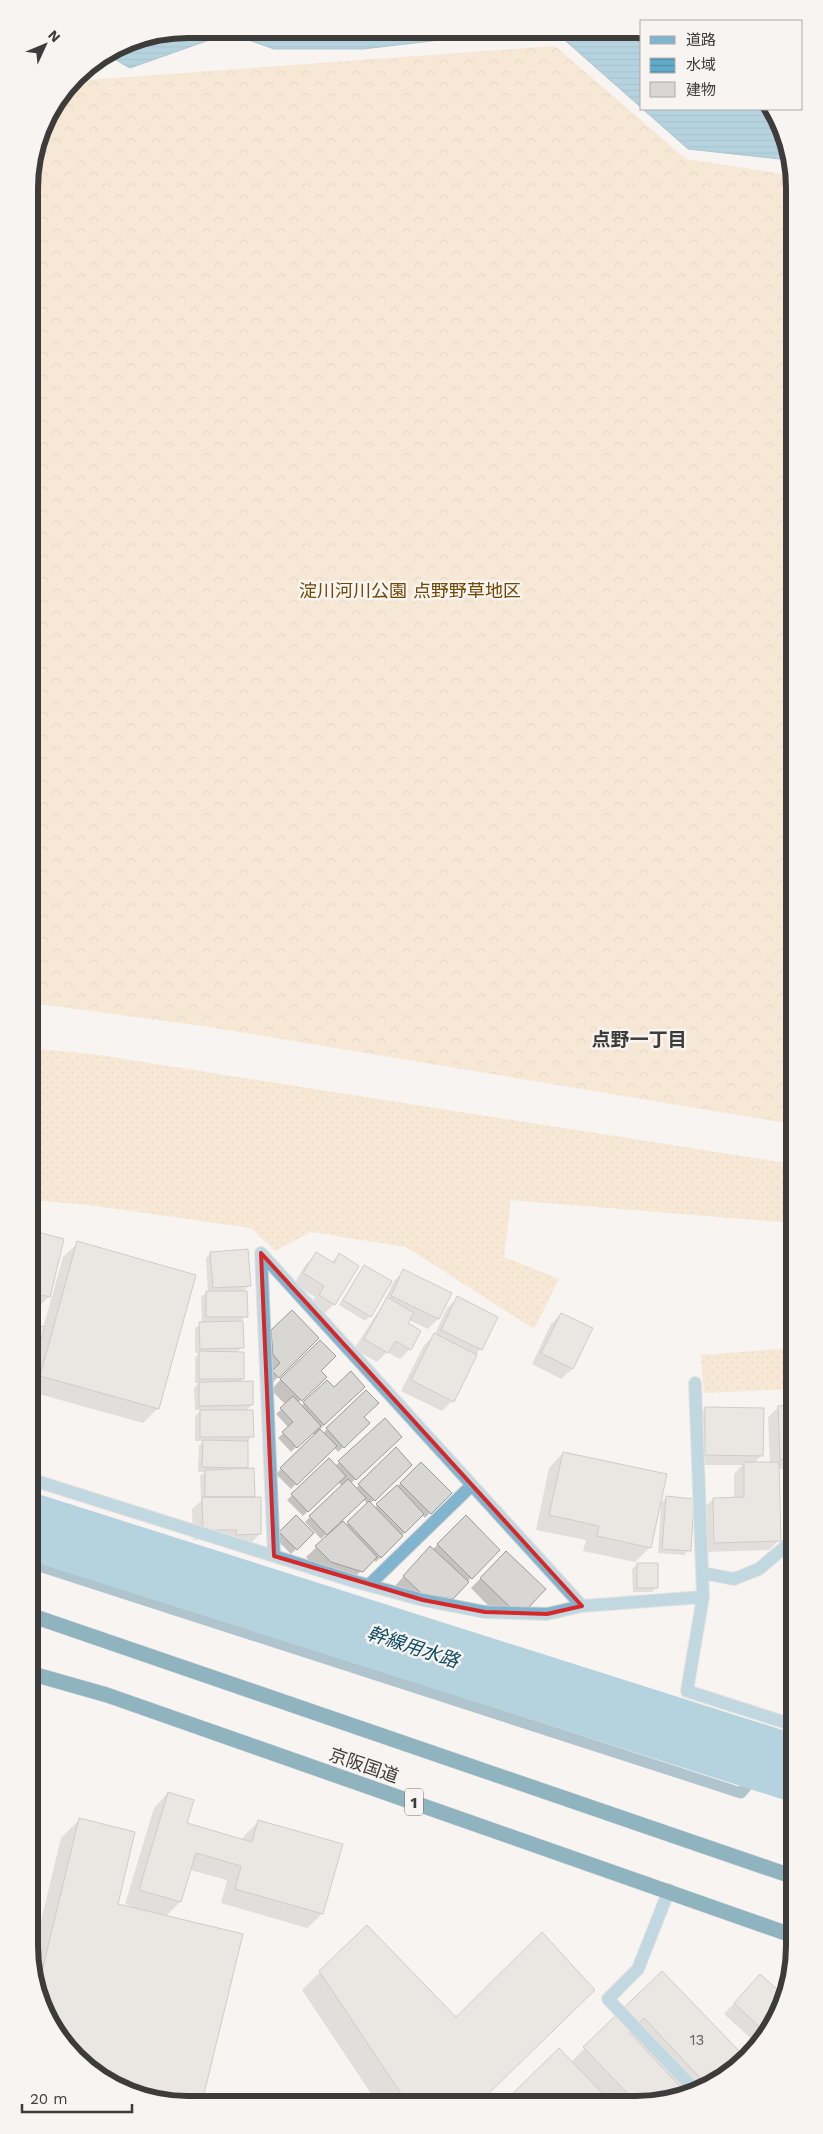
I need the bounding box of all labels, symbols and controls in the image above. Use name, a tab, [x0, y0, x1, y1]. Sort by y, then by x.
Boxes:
north arrow	[20, 20, 70, 70]
legend	[640, 20, 803, 110]
text: N	[45, 27, 64, 45]
text: 道路	[686, 31, 716, 49]
text: 水域	[686, 56, 716, 74]
text: 建物	[686, 81, 716, 99]
park label: 淀川河川公園 点野野草地区	[299, 580, 521, 601]
district label: 点野一丁目	[591, 1028, 687, 1051]
water label: 幹線用水路	[364, 1621, 464, 1673]
street label: 京阪国道	[327, 1743, 401, 1787]
road number: 1	[405, 1788, 423, 1815]
house number: 13	[690, 2031, 704, 2049]
scale bar	[22, 2082, 132, 2114]
text: 20 m	[30, 2090, 68, 2108]

